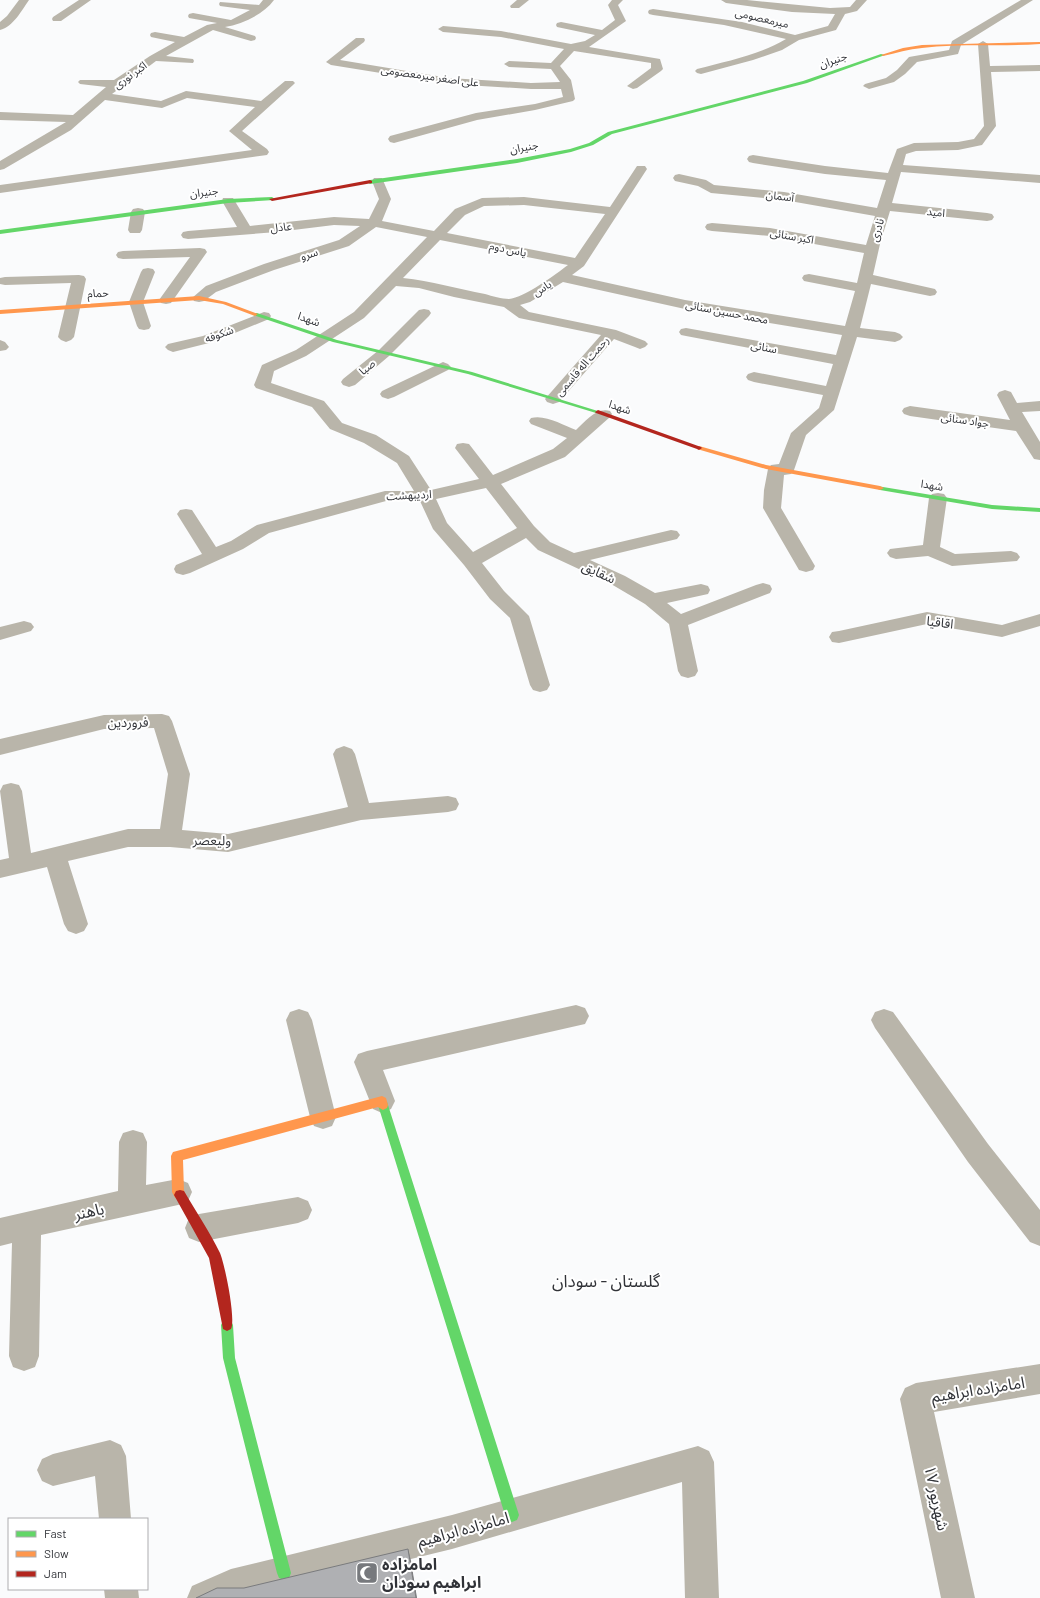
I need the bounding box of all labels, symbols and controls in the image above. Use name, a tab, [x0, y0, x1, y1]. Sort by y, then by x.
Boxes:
street label: میرمعصومی	[734, 5, 790, 31]
street label: جنیران	[817, 49, 849, 71]
street label: اکبر نوری	[111, 58, 150, 92]
street label: علی اصغر میرمعصومی	[380, 62, 480, 90]
street label: جنیران	[509, 138, 540, 156]
street label: جنیران	[189, 183, 220, 201]
street label: آسمان	[765, 187, 796, 205]
street label: امید	[926, 204, 946, 220]
street label: نادری	[867, 217, 887, 243]
street label: عادل	[270, 219, 293, 234]
street label: اکبر سنائی	[769, 225, 815, 247]
street label: یاس دوم	[488, 239, 528, 260]
street label: سرو	[298, 244, 320, 263]
street label: یاس	[530, 277, 554, 299]
street label: حمام	[87, 285, 110, 302]
street label: محمد حسین سنائی	[684, 297, 770, 327]
street label: شهدا	[296, 309, 322, 328]
street label: شکوفه	[203, 322, 236, 346]
street label: رحمت اله قاسمی	[552, 333, 612, 399]
street label: سنائی	[750, 338, 779, 356]
street label: صبا	[356, 356, 378, 378]
street label: شهدا	[607, 397, 633, 416]
street label: جواد سنائی	[940, 410, 990, 430]
street label: شهدا	[920, 476, 945, 493]
street label: اردیبهشت	[386, 487, 432, 503]
street label: شقایق	[579, 557, 618, 588]
street label: اقاقیا	[926, 612, 954, 632]
street label: فروردین	[107, 714, 149, 731]
street label: ولیعصر	[192, 832, 231, 848]
street label: باهنر	[71, 1198, 106, 1224]
district label: گلستان - سودان	[552, 1270, 661, 1292]
street label: امامزاده ابراهیم	[930, 1372, 1027, 1409]
street label: ۱۷ شهریور	[920, 1464, 954, 1532]
street label: امامزاده ابراهیم	[415, 1507, 512, 1554]
legend	[8, 1518, 148, 1590]
text: Fast	[44, 1526, 67, 1540]
text: Slow	[44, 1546, 69, 1560]
place label: امامزاده ابراهیم سودان	[382, 1554, 481, 1595]
mosque icon: امامزاده ابراهیم سودان	[354, 1560, 380, 1586]
text: Jam	[44, 1566, 67, 1580]

